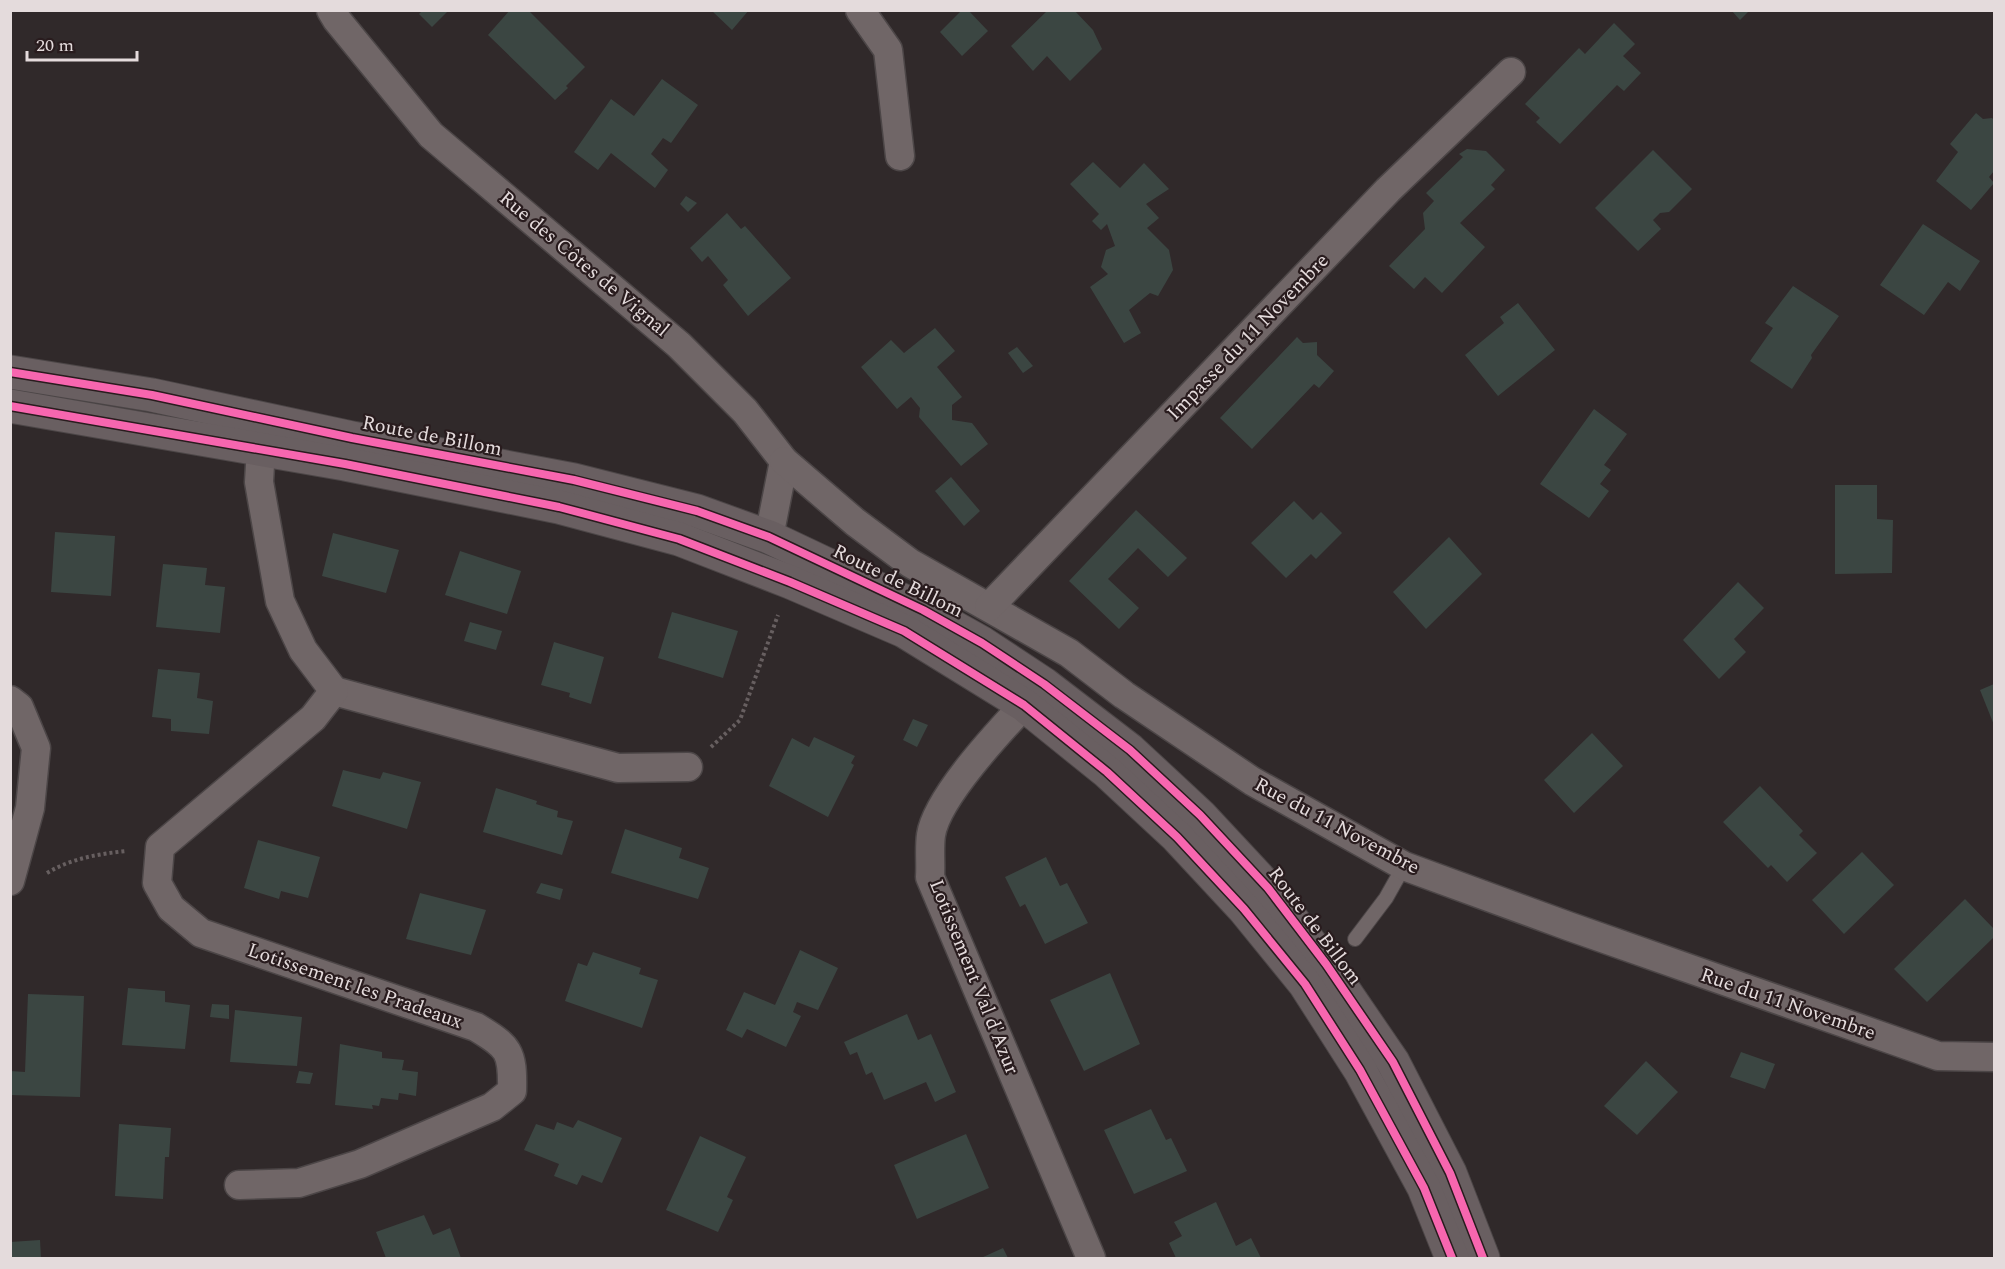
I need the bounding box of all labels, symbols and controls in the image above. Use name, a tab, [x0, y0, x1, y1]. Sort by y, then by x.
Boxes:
scale bar	[27, 24, 136, 62]
text: 20 m	[36, 32, 74, 59]
street label: Rue des Côtes de Vignal	[492, 184, 676, 344]
street label: Impasse du 11 Novembre	[1160, 247, 1336, 427]
street label: Route de Billom	[359, 408, 505, 464]
street label: Route de Billom	[828, 536, 968, 626]
street label: Rue du 11 Novembre	[1249, 770, 1425, 882]
street label: Route de Billom	[1260, 860, 1370, 992]
street label: Lotissement Val d'Azur	[921, 875, 1027, 1079]
street label: Lotissement les Pradeaux	[243, 935, 467, 1037]
street label: Rue du 11 Novembre	[1696, 960, 1880, 1048]

